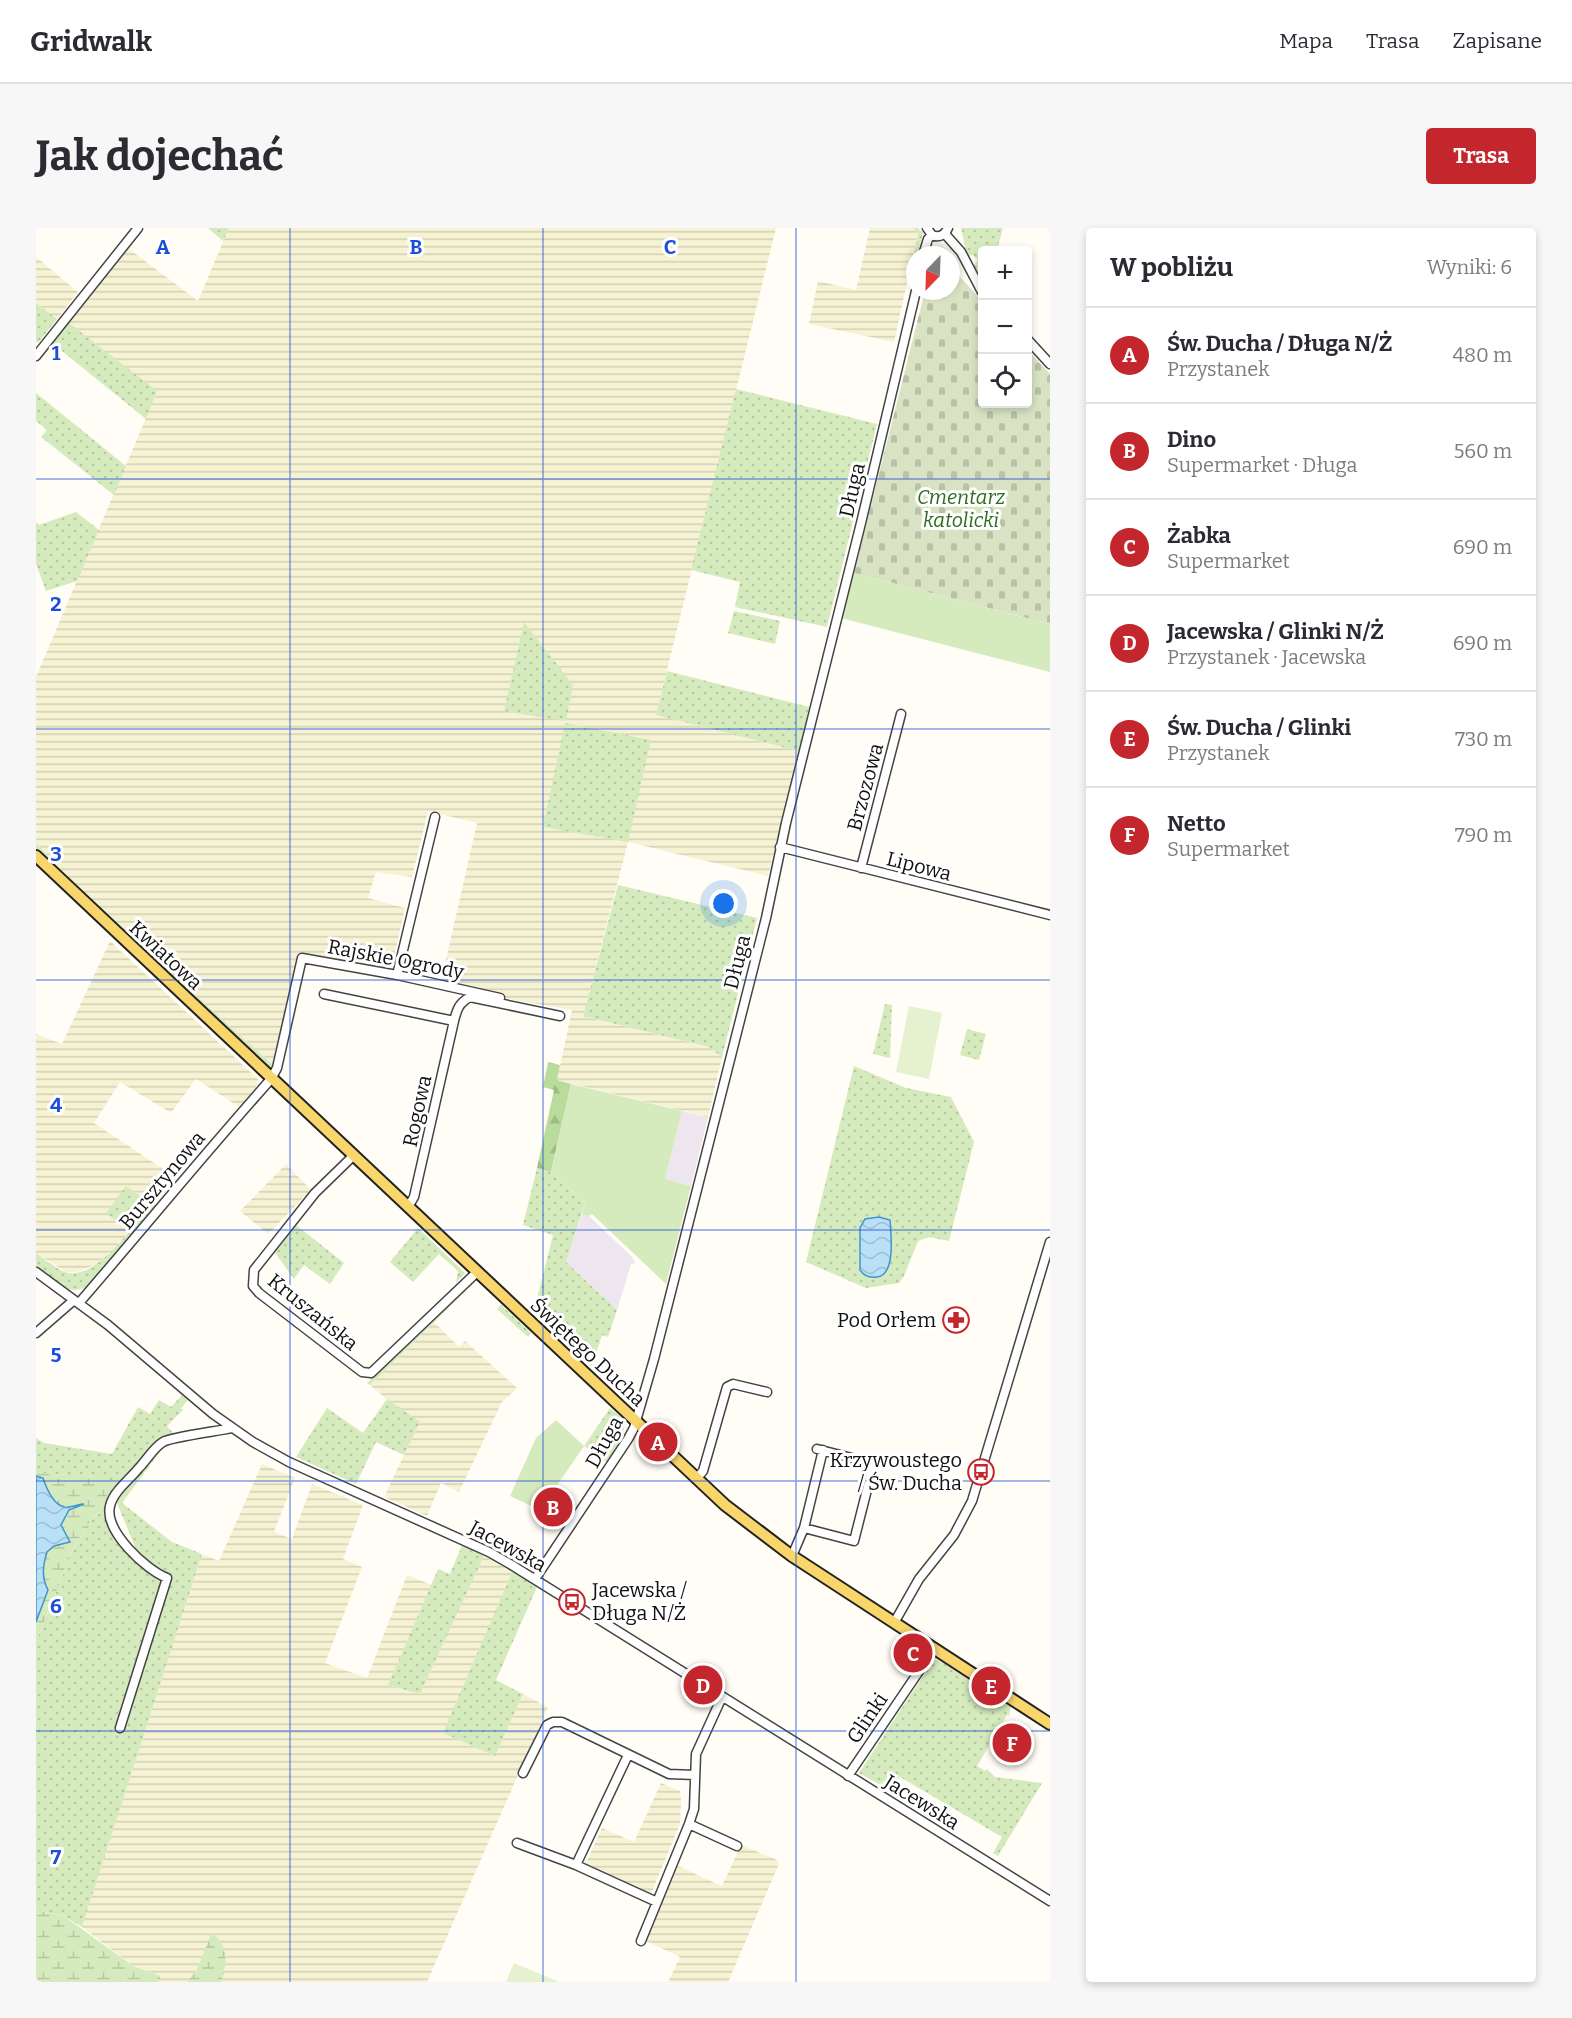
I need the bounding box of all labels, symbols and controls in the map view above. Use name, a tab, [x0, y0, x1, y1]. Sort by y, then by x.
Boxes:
text: Gridwalk	[30, 25, 152, 58]
text: Mapa	[1279, 28, 1333, 54]
text: Trasa	[1366, 28, 1419, 54]
text: Zapisane	[1452, 28, 1542, 54]
button: Trasa	[1426, 128, 1536, 184]
text: Jak dojechać	[36, 131, 284, 181]
text: A	[156, 235, 171, 259]
text: B	[410, 235, 423, 259]
text: C	[664, 235, 676, 259]
north arrow	[906, 246, 960, 300]
map controls	[978, 246, 1032, 408]
button: +	[978, 246, 1032, 300]
text: W pobliżu	[1110, 252, 1233, 283]
text: Wyniki: 6	[1427, 255, 1512, 279]
button: −	[978, 300, 1032, 354]
text: Św. Ducha / Długa N/Ż	[1167, 330, 1393, 357]
text: 1	[52, 341, 61, 365]
text: A	[1122, 343, 1137, 367]
text: 480 m	[1452, 343, 1512, 367]
button: locate	[978, 354, 1032, 408]
text: Przystanek	[1167, 357, 1269, 381]
text: Dino	[1167, 426, 1216, 453]
text: B	[1123, 439, 1136, 463]
text: 560 m	[1454, 439, 1512, 463]
text: Supermarket · Długa	[1167, 453, 1357, 477]
street label: Długa	[834, 460, 870, 520]
park label: Cmentarz katolicki	[917, 485, 1006, 532]
text: Żabka	[1167, 522, 1231, 549]
text: C	[1123, 535, 1136, 559]
text: 690 m	[1453, 535, 1512, 559]
text: Supermarket	[1167, 549, 1290, 573]
text: 2	[50, 592, 62, 616]
text: Jacewska / Glinki N/Ż	[1167, 618, 1384, 645]
text: D	[1122, 631, 1137, 655]
text: 690 m	[1453, 631, 1512, 655]
text: Przystanek · Jacewska	[1167, 645, 1366, 669]
text: Św. Ducha / Glinki	[1167, 714, 1351, 741]
text: E	[1123, 727, 1136, 751]
text: 730 m	[1455, 727, 1512, 751]
street label: Brzozowa	[842, 741, 888, 833]
text: Przystanek	[1167, 741, 1269, 765]
text: Netto	[1167, 810, 1226, 837]
text: F	[1124, 823, 1135, 847]
text: 790 m	[1455, 823, 1512, 847]
text: Supermarket	[1167, 837, 1290, 861]
text: 3	[50, 842, 62, 866]
street label: Lipowa	[884, 846, 954, 886]
your location	[709, 889, 738, 918]
street label: Kwiatowa	[125, 915, 207, 995]
street label: Długa	[719, 932, 755, 992]
street label: Rajskie Ogrody	[326, 934, 467, 985]
street label: Rogowa	[398, 1073, 436, 1149]
text: 4	[50, 1093, 62, 1117]
street label: Bursztynowa	[114, 1126, 210, 1234]
street label: Kruszańska	[263, 1268, 363, 1356]
street label: Świętego Ducha	[526, 1293, 650, 1411]
pharmacy icon: Pod Orłem	[941, 1305, 971, 1335]
place label: Pod Orłem	[837, 1308, 936, 1332]
text: 5	[51, 1343, 62, 1367]
street label: Długa	[580, 1412, 628, 1472]
pin: A	[638, 1420, 678, 1464]
place label: Krzywoustego / Św. Ducha	[830, 1448, 962, 1495]
bus stop icon: Krzywoustego / Św. Ducha	[966, 1457, 996, 1487]
pin: B	[534, 1484, 572, 1530]
street label: Jacewska	[464, 1515, 551, 1577]
place label: Jacewska / Długa N/Ż	[591, 1578, 687, 1625]
bus stop icon: Jacewska / Długa N/Ż	[557, 1587, 587, 1617]
text: 6	[50, 1594, 62, 1618]
pin: C	[894, 1630, 932, 1676]
pin: D	[684, 1662, 722, 1708]
pin: E	[972, 1664, 1010, 1708]
street label: Glinki	[841, 1688, 893, 1748]
pin: F	[992, 1720, 1032, 1766]
street label: Jacewska	[879, 1769, 964, 1835]
text: 7	[51, 1845, 62, 1869]

